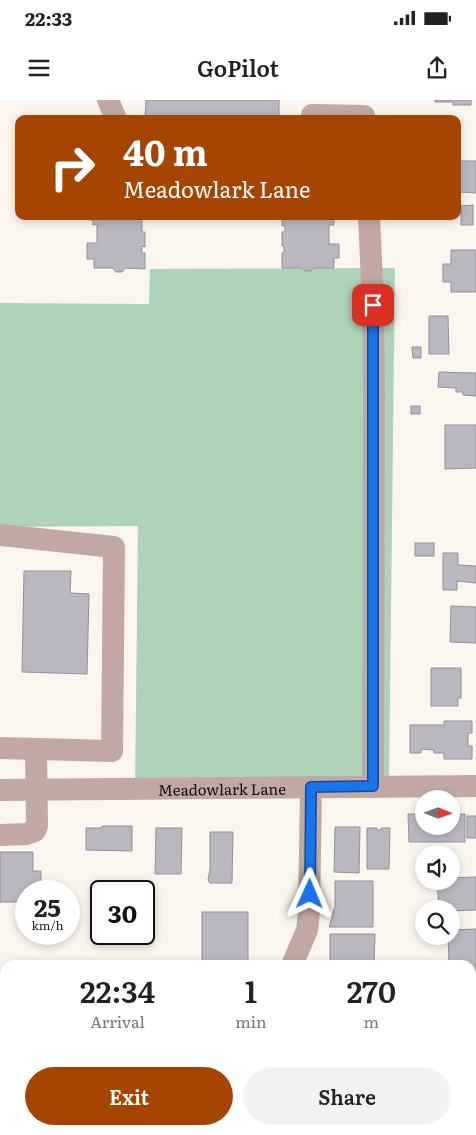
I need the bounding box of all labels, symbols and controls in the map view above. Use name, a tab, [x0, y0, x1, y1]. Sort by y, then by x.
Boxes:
text: 22:33	[25, 4, 72, 32]
text: GoPilot	[197, 51, 279, 84]
icon: menu	[25, 54, 53, 82]
icon: share	[423, 54, 451, 82]
text: 40 m	[123, 125, 208, 177]
icon: right	[40, 135, 105, 200]
text: Meadowlark Lane	[123, 172, 310, 205]
pin	[352, 284, 394, 326]
icon: arrive	[359, 291, 387, 319]
street label: Meadowlark Lane	[158, 776, 286, 800]
north arrow	[415, 790, 460, 835]
map controls	[415, 790, 460, 945]
button: sound	[415, 845, 460, 890]
position arrow	[283, 867, 335, 919]
speed limit sign: 30	[90, 880, 155, 945]
text: 25	[34, 888, 61, 925]
button: search	[415, 900, 460, 945]
text: km/h	[32, 916, 63, 934]
text: 22:34	[80, 968, 155, 1012]
text: 1	[245, 968, 257, 1012]
text: 270	[347, 968, 396, 1012]
text: Arrival	[90, 1009, 145, 1033]
text: min	[235, 1009, 267, 1033]
text: m	[364, 1009, 379, 1033]
button: Exit	[25, 1067, 233, 1125]
button: Share	[243, 1067, 451, 1125]

